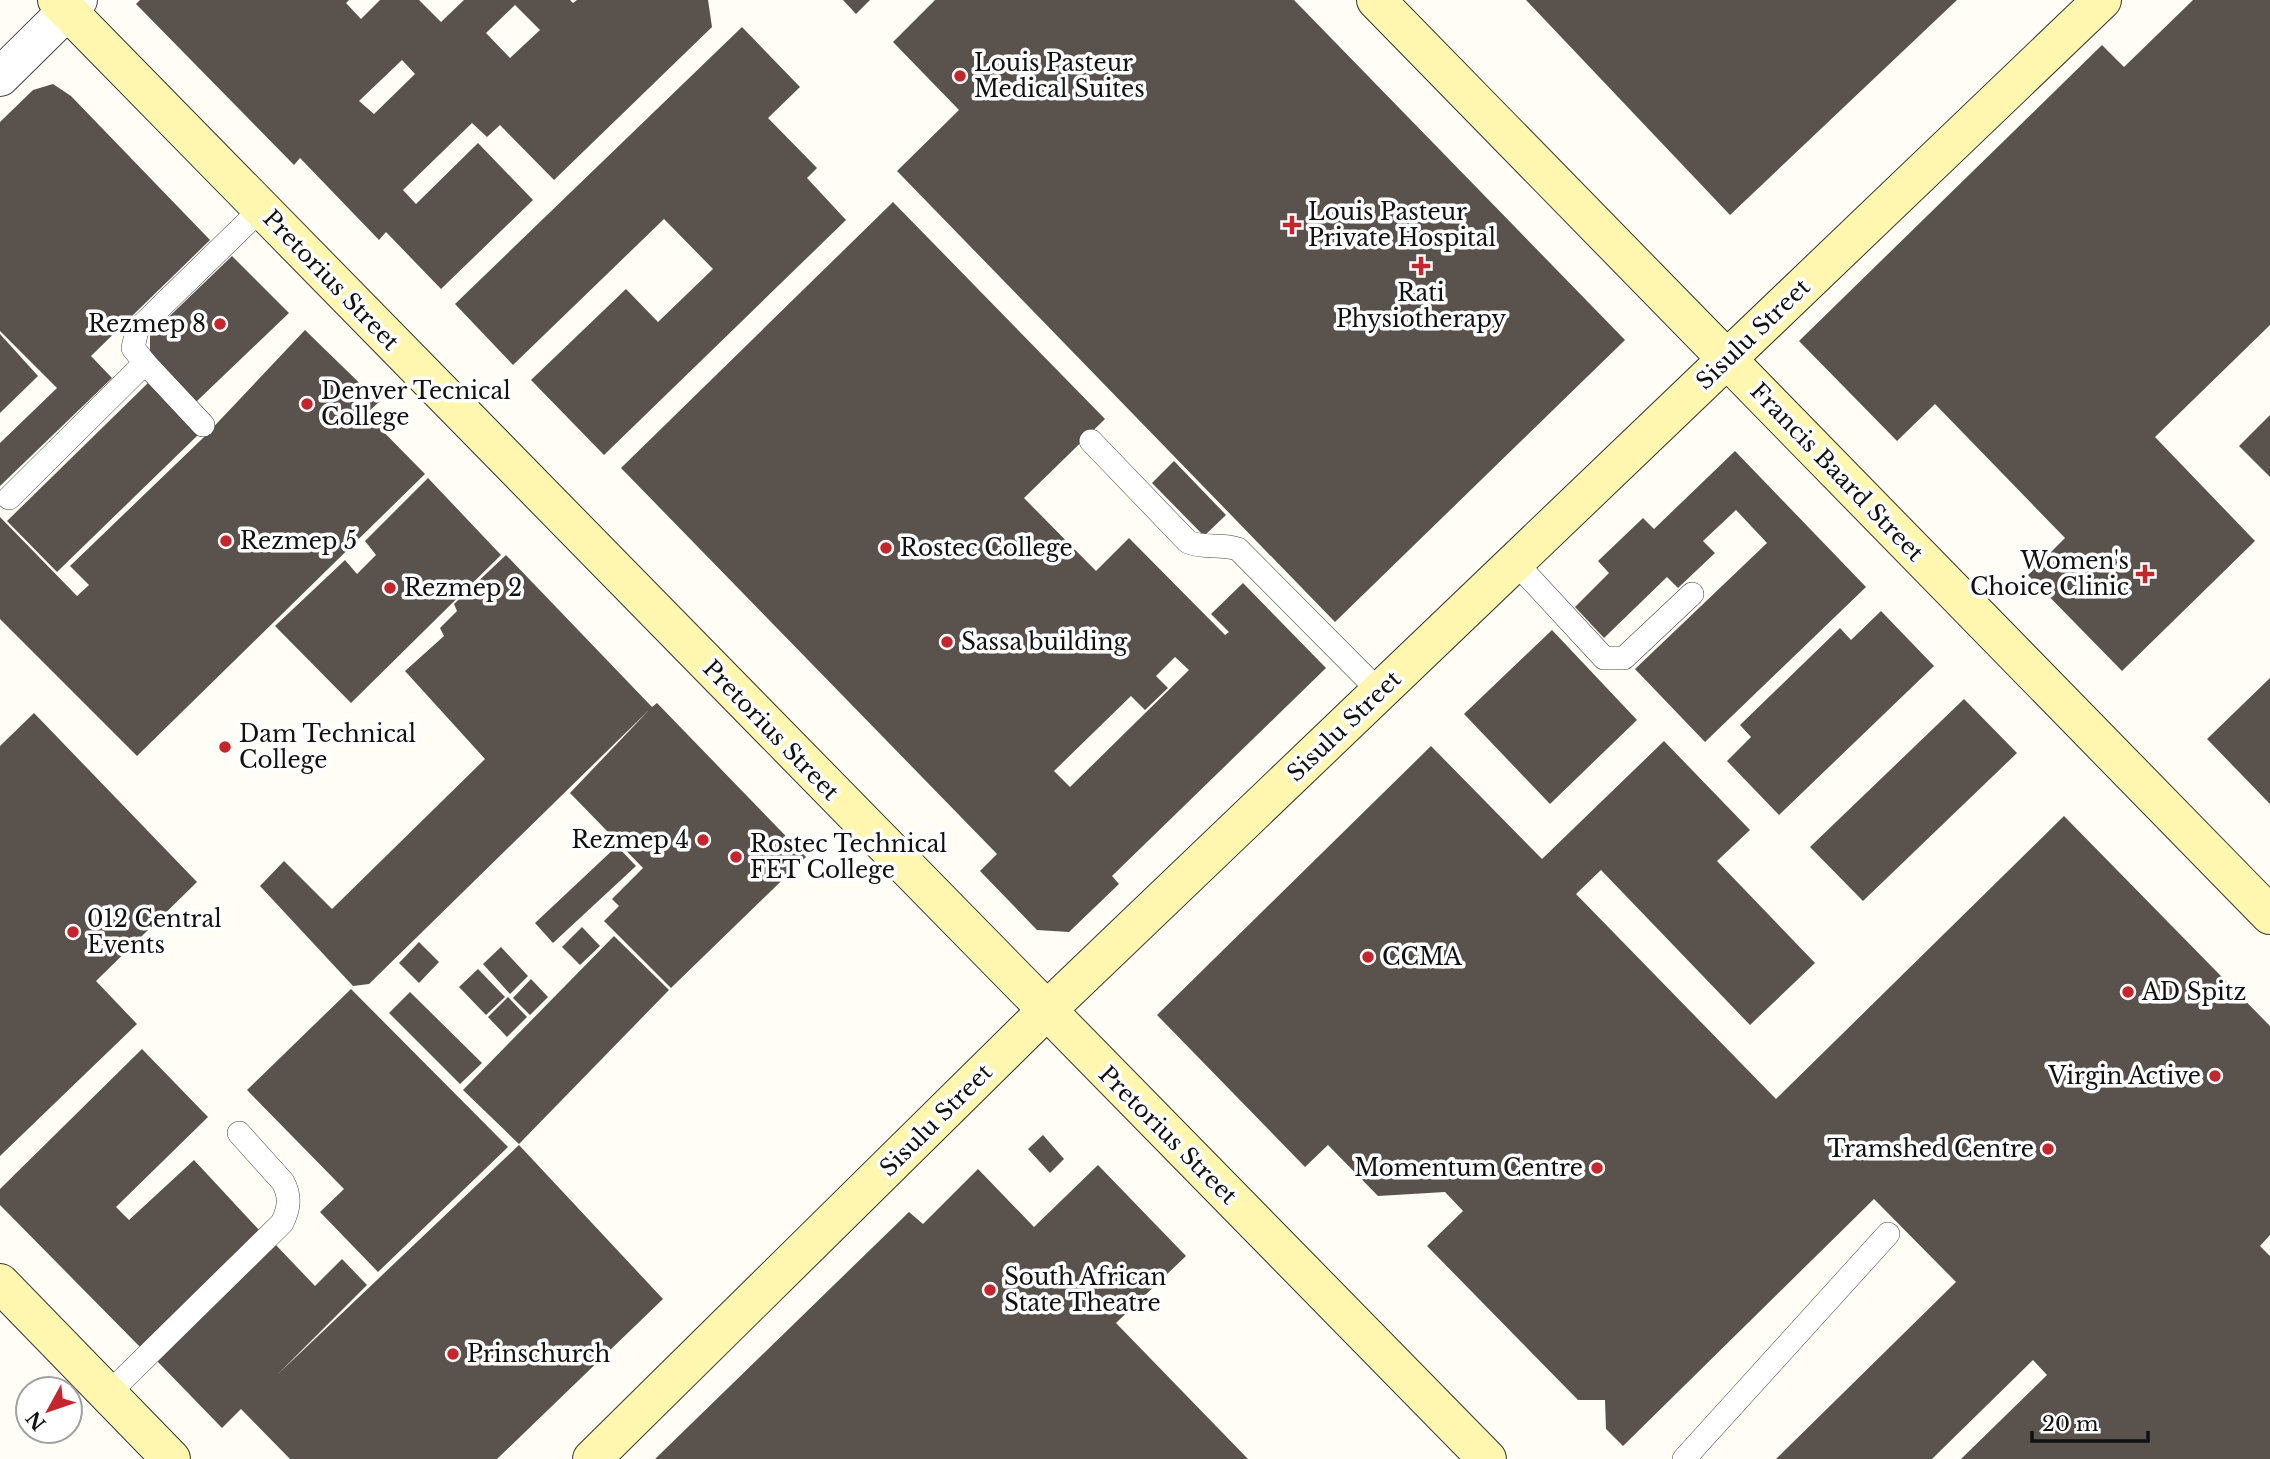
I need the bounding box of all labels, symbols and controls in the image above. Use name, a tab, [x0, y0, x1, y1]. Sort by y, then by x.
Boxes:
place label: Louis Pasteur Medical Suites	[974, 49, 1145, 103]
marker: Louis Pasteur Medical Suites	[952, 68, 968, 84]
place label: Louis Pasteur Private Hospital	[1308, 198, 1496, 252]
street label: Pretorius Street	[257, 204, 405, 356]
marker: Louis Pasteur Private Hospital	[1282, 215, 1302, 235]
marker: Rati Physiotherapy	[1411, 256, 1431, 276]
street label: Sisulu Street	[1690, 273, 1816, 395]
place label: Rati Physiotherapy	[1336, 279, 1506, 333]
place label: Rezmep 8	[88, 310, 206, 338]
marker: Rezmep 8	[212, 316, 228, 332]
place label: Denver Tecnical College	[321, 377, 511, 431]
street label: Francis Baard Street	[1745, 377, 1930, 567]
marker: Denver Tecnical College	[299, 396, 315, 412]
place label: Rezmep 5	[240, 527, 357, 555]
marker: Rezmep 5	[218, 533, 234, 549]
place label: Rostec College	[900, 534, 1073, 562]
marker: Rostec College	[878, 540, 894, 556]
place label: Women's Choice Clinic	[1970, 547, 2129, 601]
marker: Women's Choice Clinic	[2135, 564, 2155, 584]
place label: Rezmep 2	[404, 574, 522, 602]
marker: Rezmep 2	[382, 580, 398, 596]
place label: Sassa building	[961, 628, 1128, 656]
marker: Sassa building	[939, 634, 955, 650]
street label: Pretorius Street	[697, 654, 845, 806]
street label: Sisulu Street	[1281, 665, 1407, 787]
place label: Dam Technical College	[239, 720, 416, 774]
marker: Dam Technical College	[217, 739, 233, 755]
place label: Rezmep 4	[572, 826, 689, 854]
place label: Rostec Technical FET College	[750, 830, 947, 884]
marker: Rezmep 4	[695, 832, 711, 848]
marker: Rostec Technical FET College	[728, 849, 744, 865]
place label: 012 Central Events	[87, 905, 222, 959]
marker: 012 Central Events	[65, 924, 81, 940]
place label: CCMA	[1382, 943, 1463, 971]
marker: CCMA	[1360, 949, 1376, 965]
place label: AD Spitz	[2141, 978, 2246, 1006]
marker: AD Spitz	[2120, 984, 2136, 1000]
street label: Sisulu Street	[874, 1058, 998, 1182]
street label: Pretorius Street	[1093, 1060, 1243, 1210]
place label: Virgin Active	[2047, 1062, 2201, 1090]
marker: Virgin Active	[2207, 1068, 2223, 1084]
place label: Tramshed Centre	[1827, 1135, 2034, 1163]
marker: Tramshed Centre	[2040, 1141, 2056, 1157]
place label: Momentum Centre	[1354, 1154, 1583, 1182]
marker: Momentum Centre	[1589, 1160, 1605, 1176]
place label: South African State Theatre	[1004, 1263, 1167, 1317]
marker: South African State Theatre	[982, 1282, 998, 1298]
place label: Prinschurch	[467, 1340, 611, 1368]
marker: Prinschurch	[445, 1346, 461, 1362]
north arrow	[14, 1375, 84, 1445]
scale bar	[2032, 1400, 2148, 1444]
text: N	[22, 1406, 51, 1435]
text: 20 m	[2042, 1411, 2099, 1437]

